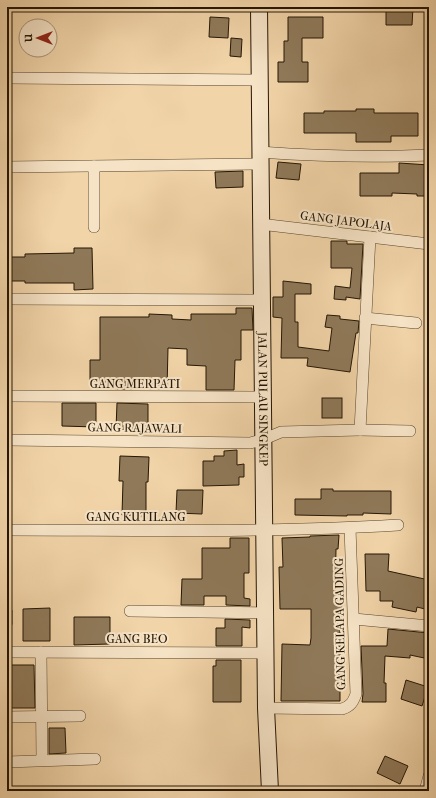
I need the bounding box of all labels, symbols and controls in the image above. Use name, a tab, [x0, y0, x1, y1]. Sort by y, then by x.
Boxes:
north arrow	[18, 18, 58, 58]
text: U	[22, 33, 35, 43]
street label: GANG JAPOLAJA	[299, 208, 393, 234]
street label: JALAN PULAU SINGKEP	[255, 331, 271, 466]
street label: GANG MERPATI	[90, 377, 181, 391]
street label: GANG RAJAWALI	[88, 420, 183, 436]
street label: GANG KUTILANG	[86, 510, 186, 524]
street label: GANG KELAPA GADING	[332, 557, 348, 690]
street label: GANG BEO	[107, 632, 167, 646]

